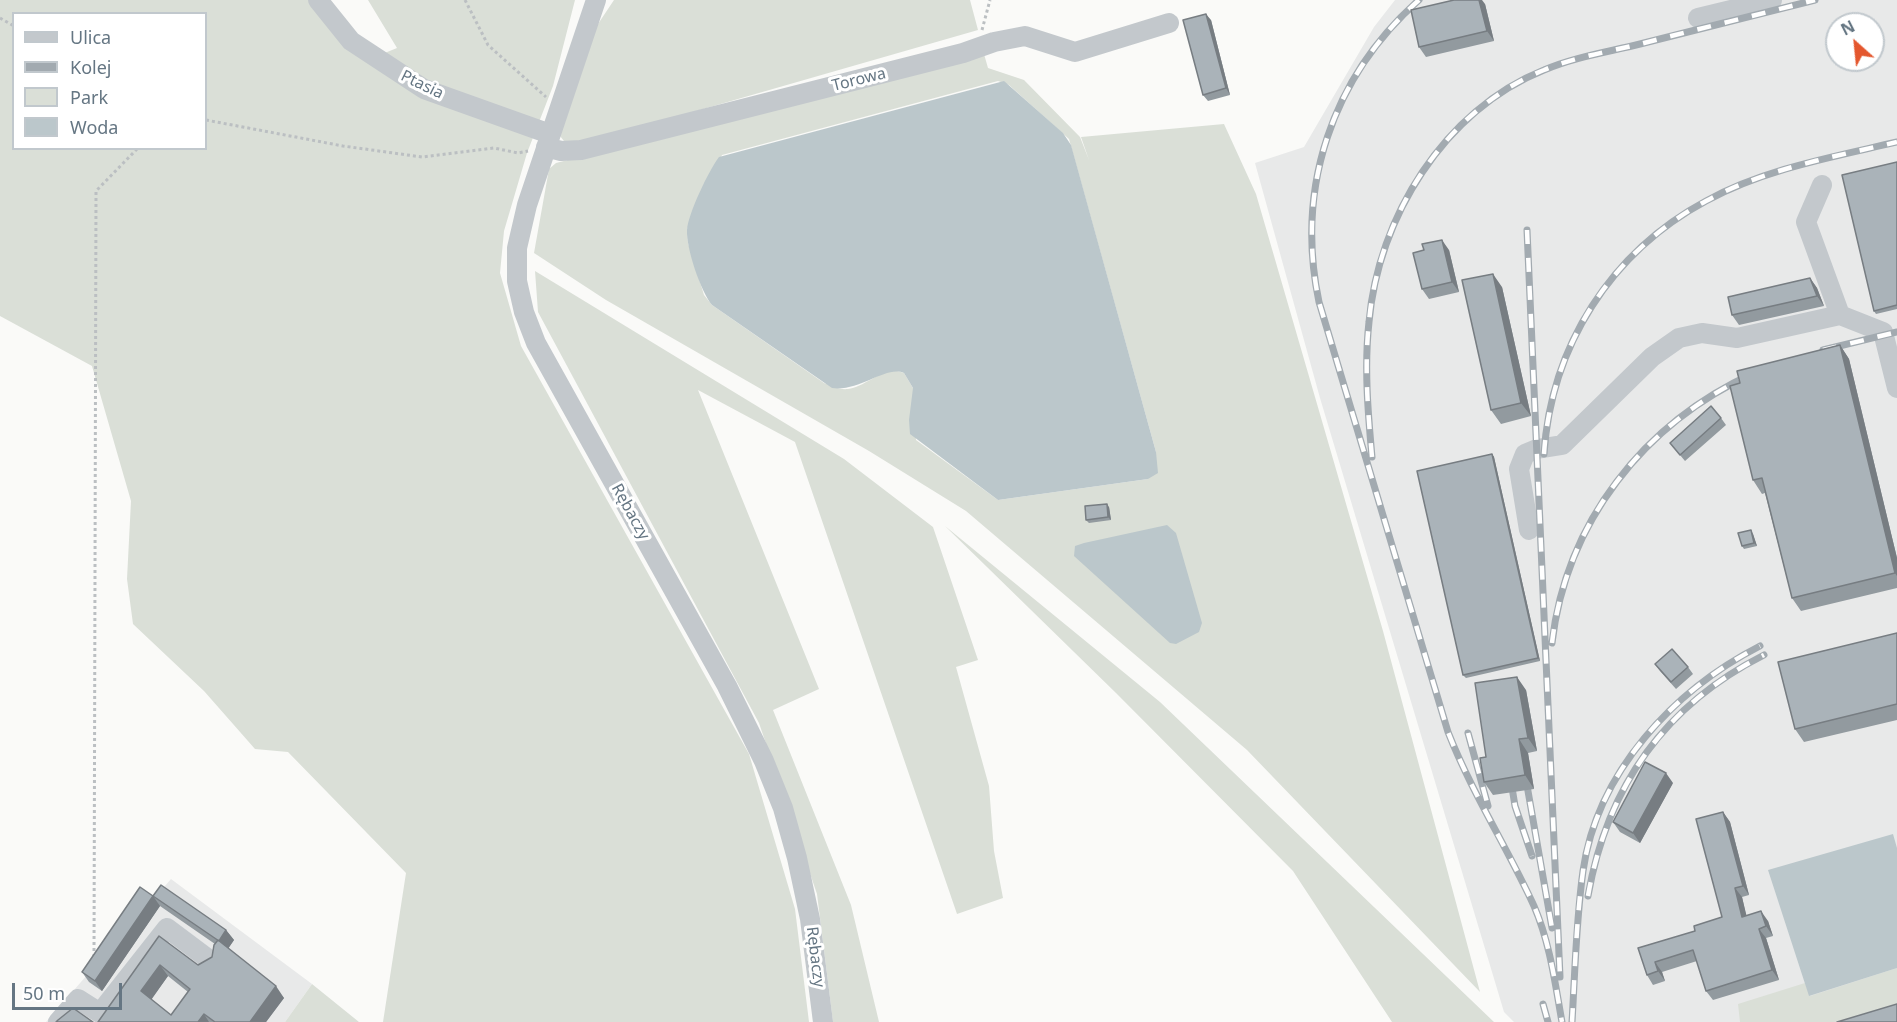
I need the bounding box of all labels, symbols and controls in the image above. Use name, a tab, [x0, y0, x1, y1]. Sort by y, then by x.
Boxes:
legend	[12, 12, 207, 150]
north arrow	[1825, 12, 1885, 72]
text: N	[1837, 15, 1859, 41]
text: Ulica	[70, 25, 111, 49]
text: Kolej	[70, 55, 111, 79]
street label: Torowa	[830, 64, 888, 96]
street label: Ptasia	[397, 66, 447, 104]
text: Park	[70, 85, 108, 109]
text: Woda	[70, 115, 118, 139]
street label: Rębaczy	[607, 481, 653, 543]
street label: Rębaczy	[802, 925, 828, 989]
scale bar	[15, 971, 124, 1009]
text: 50 m	[23, 981, 65, 1005]

